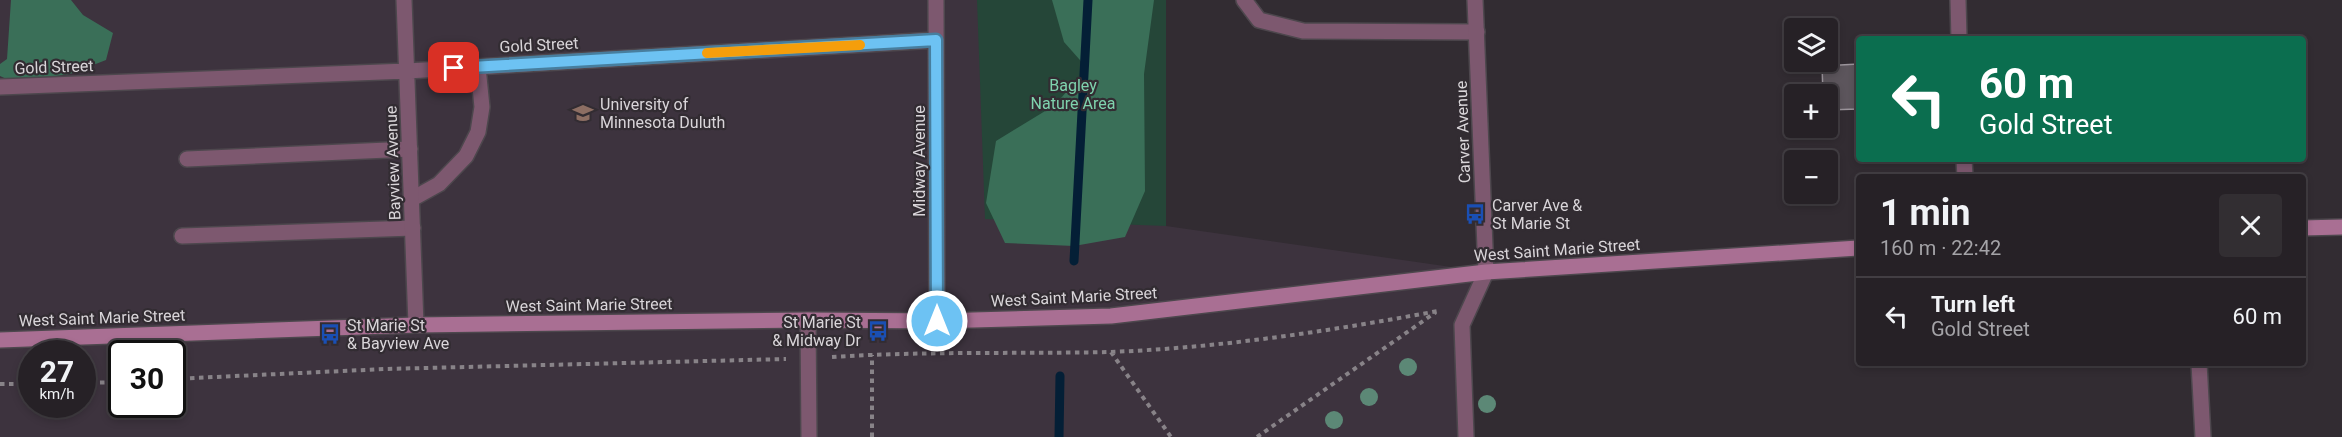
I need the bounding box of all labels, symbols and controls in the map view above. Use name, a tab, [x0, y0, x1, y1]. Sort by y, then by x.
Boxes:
map controls	[1784, 18, 1838, 204]
button: layers	[1784, 18, 1838, 72]
street label: Gold Street	[499, 33, 579, 57]
pin	[428, 42, 479, 93]
icon: arrive	[437, 51, 470, 84]
street label: Gold Street	[14, 56, 94, 78]
text: 60 m	[1979, 59, 2074, 108]
icon: left	[1880, 60, 1958, 138]
park label: Bagley Nature Area	[1031, 76, 1115, 113]
street label: Carver Avenue	[1452, 80, 1474, 184]
button: +	[1784, 84, 1838, 138]
place label: University of Minnesota Duluth	[600, 95, 725, 132]
school or university icon: University of Minnesota Duluth	[571, 101, 595, 125]
street label: Bayview Avenue	[382, 105, 404, 221]
street label: Midway Avenue	[910, 105, 929, 217]
text: Gold Street	[1979, 109, 2113, 141]
button: −	[1784, 150, 1838, 204]
text: 1 min	[1880, 192, 1971, 234]
button: close	[2219, 194, 2282, 257]
place label: Carver Ave & St Marie St	[1492, 196, 1582, 233]
bus stop icon: Carver Ave & St Marie St	[1463, 202, 1487, 226]
street label: West Saint Marie Street	[1473, 235, 1641, 265]
text: 160 m · 22:42	[1880, 236, 2001, 260]
street label: West Saint Marie Street	[990, 283, 1158, 311]
position arrow	[905, 289, 969, 353]
text: Turn left	[1931, 292, 2015, 317]
street label: West Saint Marie Street	[506, 294, 672, 316]
icon: left	[1880, 300, 1913, 333]
text: 60 m	[2233, 304, 2282, 329]
street label: West Saint Marie Street	[18, 306, 186, 330]
place label: St Marie St & Midway Dr	[772, 313, 862, 350]
place label: St Marie St & Bayview Ave	[347, 316, 449, 353]
text: Gold Street	[1931, 317, 2030, 341]
bus stop icon: St Marie St & Midway Dr	[866, 319, 890, 343]
bus stop icon: St Marie St & Bayview Ave	[318, 322, 342, 346]
speed limit sign: 30	[108, 340, 186, 418]
text: 27	[40, 354, 74, 389]
text: km/h	[39, 385, 75, 403]

